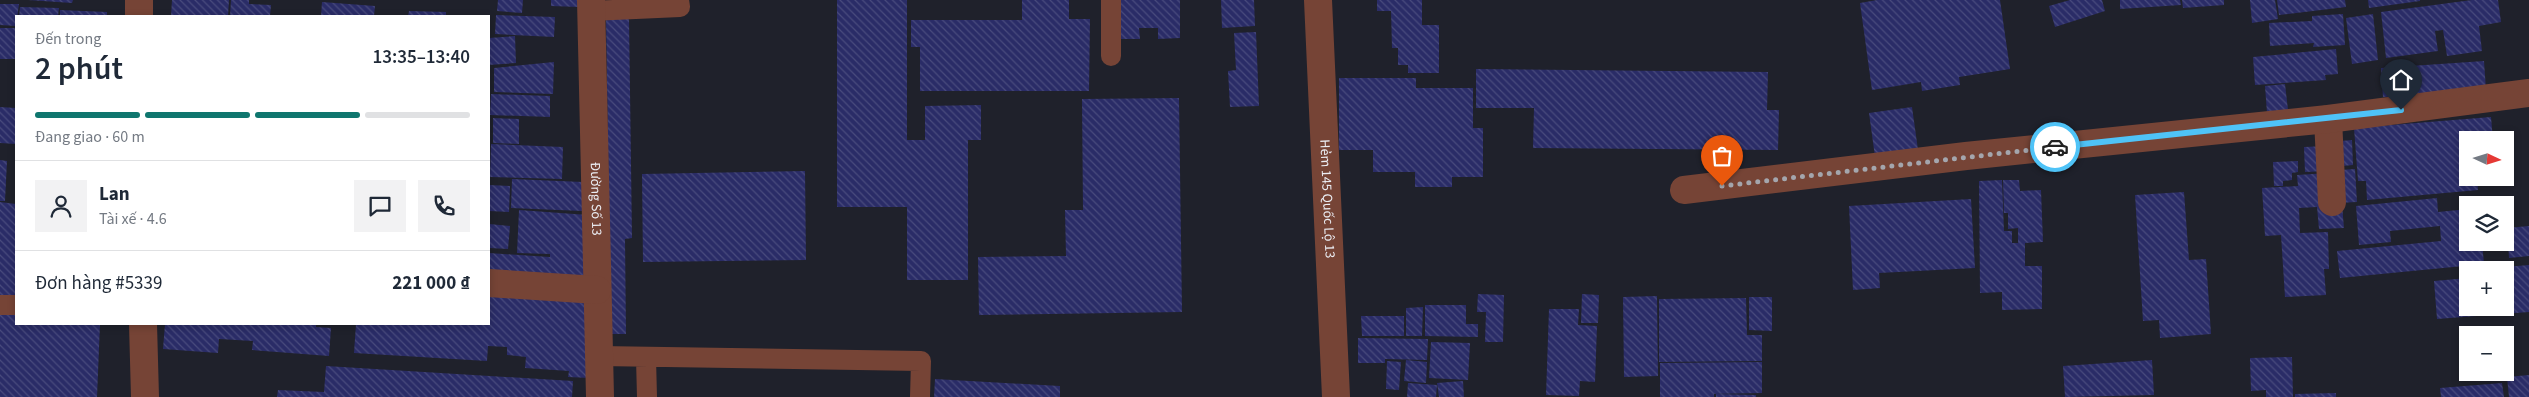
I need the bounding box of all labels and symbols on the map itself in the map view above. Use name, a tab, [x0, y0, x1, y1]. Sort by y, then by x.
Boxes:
pin	[2380, 59, 2422, 110]
courier	[2030, 122, 2080, 172]
north arrow	[2459, 131, 2514, 186]
pin	[1701, 135, 1743, 186]
street label: Hẻm 145 Quốc Lộ 13	[1314, 139, 1340, 259]
street label: Đường Số 13	[585, 162, 606, 236]

